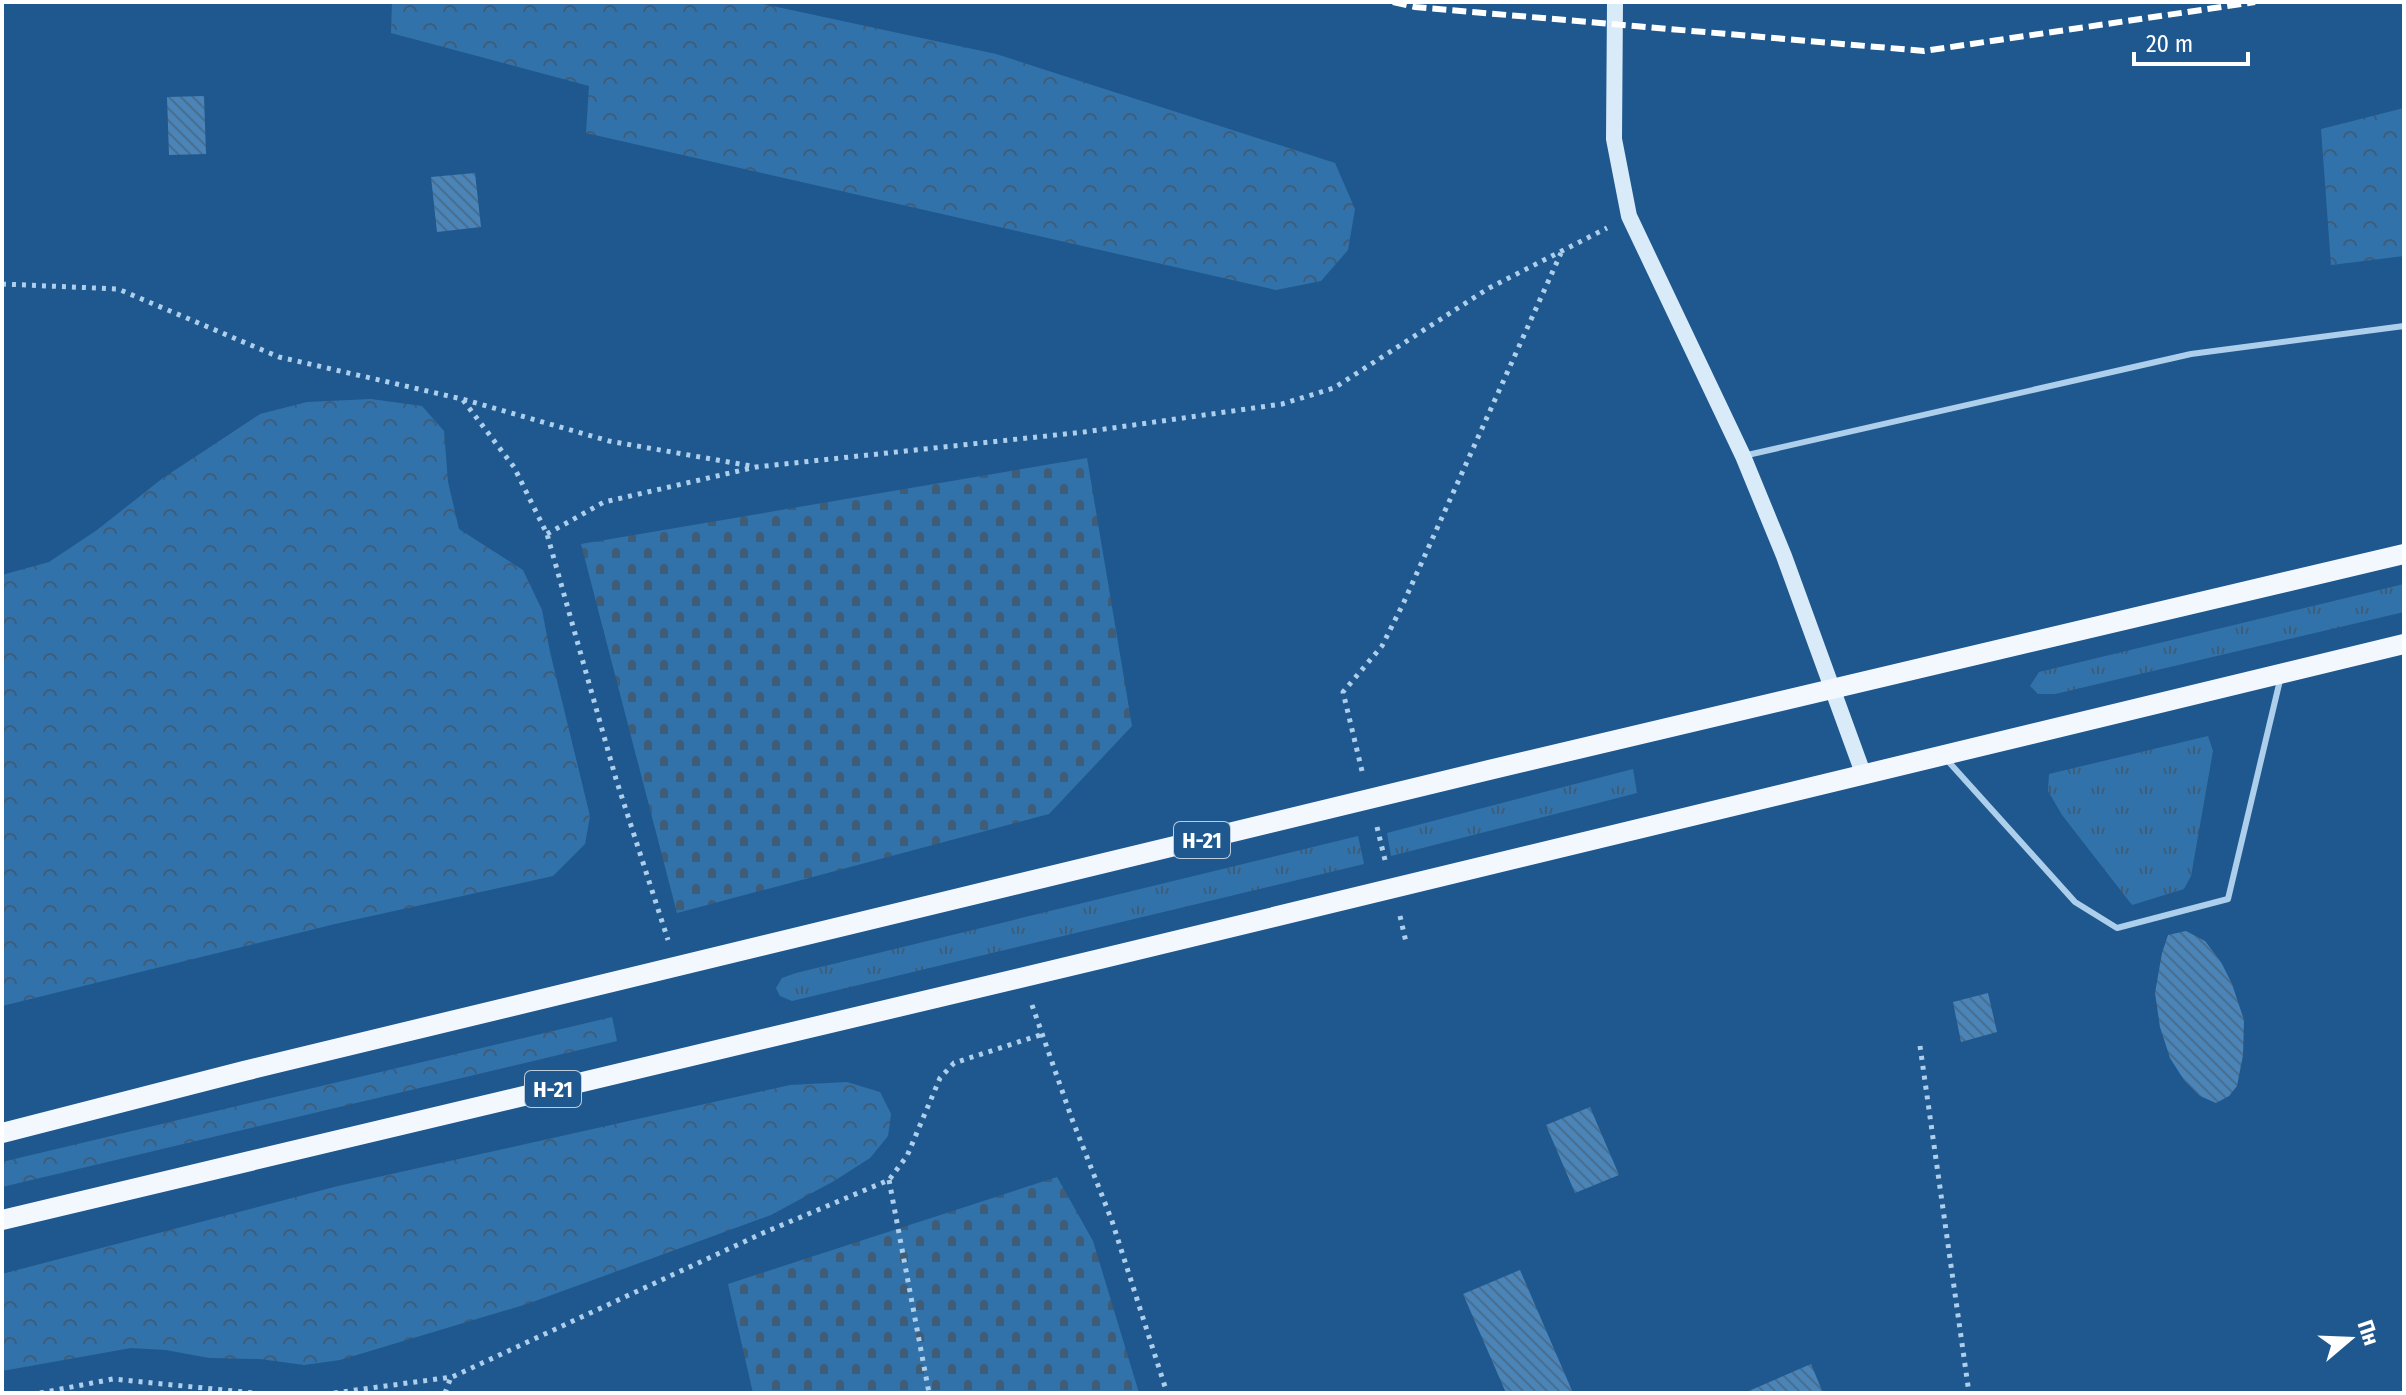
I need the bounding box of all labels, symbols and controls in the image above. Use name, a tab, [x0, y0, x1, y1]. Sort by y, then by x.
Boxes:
scale bar	[2134, 16, 2248, 66]
text: 20 m	[2146, 30, 2193, 58]
road number: Н-21	[1174, 822, 1230, 858]
road number: Н-21	[525, 1071, 581, 1107]
north arrow	[2310, 1299, 2390, 1379]
text: Пн	[2352, 1316, 2385, 1349]

